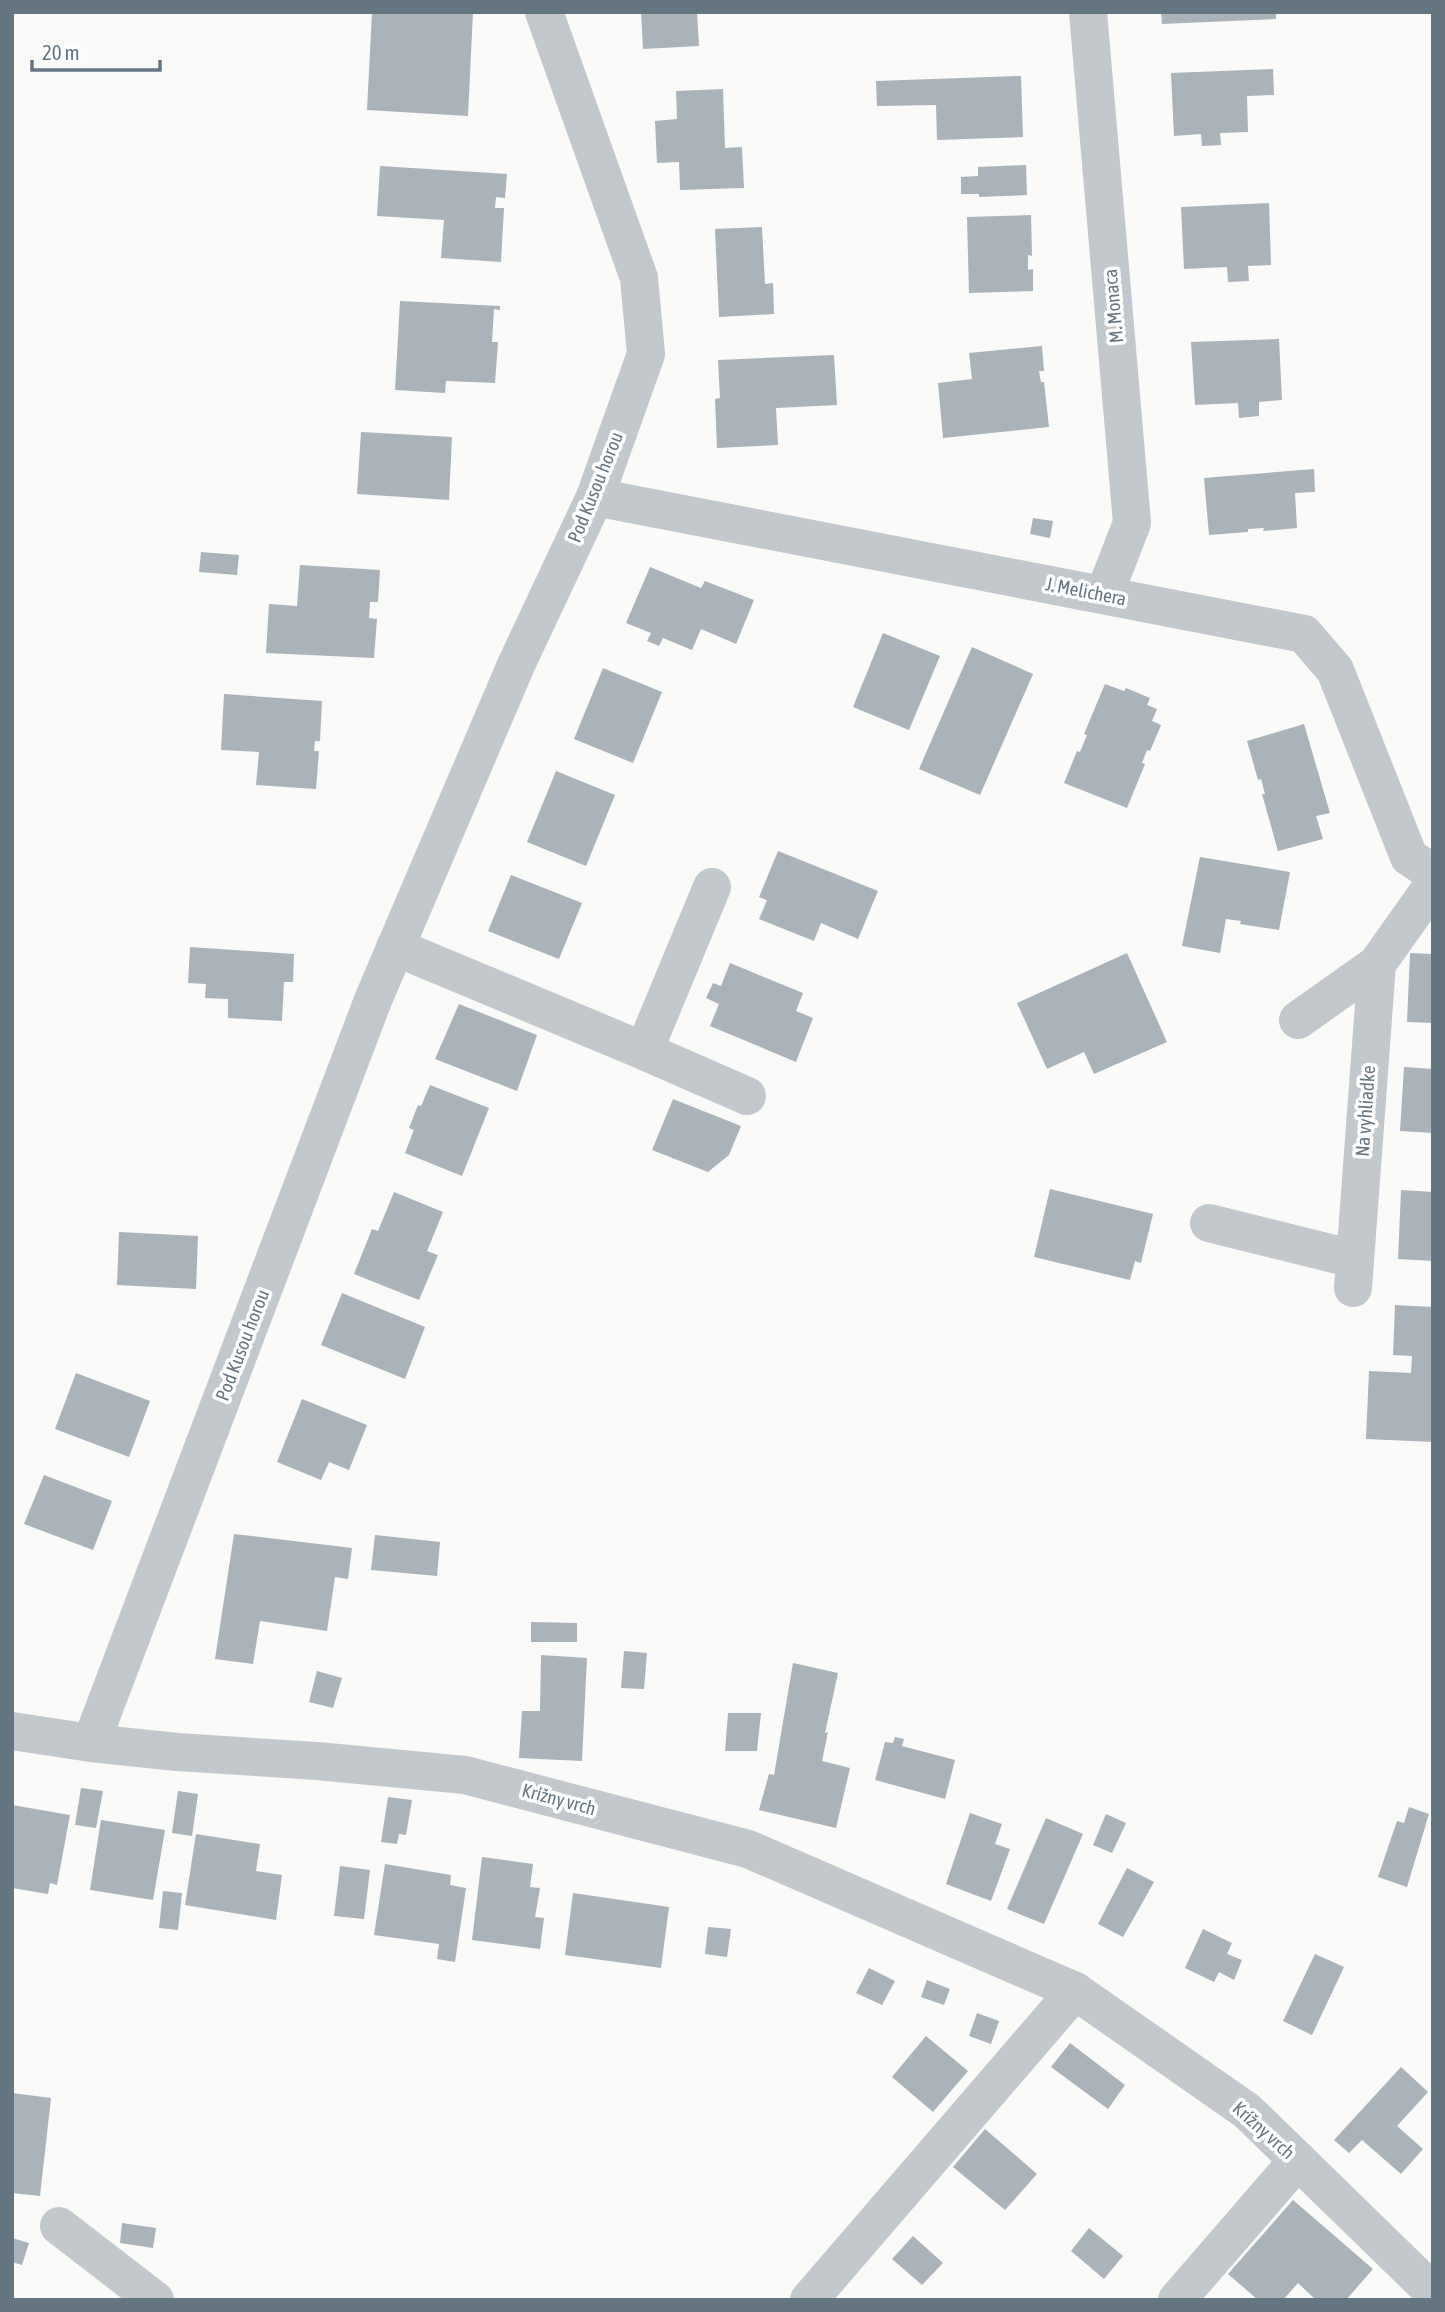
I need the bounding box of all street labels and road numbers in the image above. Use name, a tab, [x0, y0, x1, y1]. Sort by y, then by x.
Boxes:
street label: M. Monaca	[1099, 268, 1127, 344]
street label: Pod Kusou horou	[563, 429, 627, 545]
street label: J. Melichera	[1044, 572, 1128, 610]
street label: Na vyhliadke	[1351, 1065, 1379, 1157]
street label: Pod Kusou horou	[211, 1286, 273, 1404]
street label: Krížny vrch	[520, 1779, 598, 1819]
street label: Krížny vrch	[1229, 2097, 1299, 2163]

